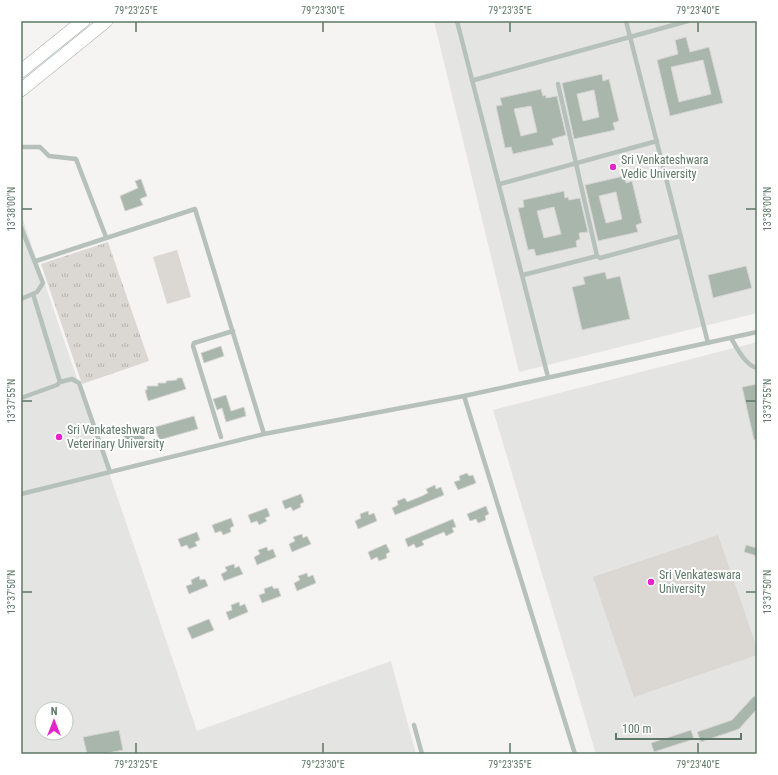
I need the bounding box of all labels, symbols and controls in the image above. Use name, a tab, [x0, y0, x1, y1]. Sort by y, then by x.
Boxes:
text: 79°23'25"E	[114, 5, 158, 16]
text: 79°23'30"E	[301, 5, 345, 16]
text: 79°23'35"E	[488, 5, 532, 16]
text: 79°23'40"E	[676, 5, 720, 16]
place label: Sri Venkateshwara Vedic University	[621, 153, 709, 181]
marker: Sri Venkateshwara Vedic University	[608, 162, 618, 172]
text: 13°38'00"N	[6, 187, 17, 231]
text: 13°38'00"N	[762, 187, 773, 231]
text: 13°37'55"N	[6, 379, 17, 423]
text: 13°37'55"N	[762, 379, 773, 423]
place label: Sri Venkateshwara Veterinary University	[67, 423, 164, 451]
marker: Sri Venkateshwara Veterinary University	[54, 432, 64, 442]
place label: Sri Venkateswara University	[659, 568, 741, 596]
text: 13°37'50"N	[6, 570, 17, 614]
text: 13°37'50"N	[762, 570, 773, 614]
marker: Sri Venkateswara University	[646, 577, 656, 587]
north arrow	[34, 701, 74, 741]
text: N	[51, 705, 58, 718]
scale bar	[616, 715, 741, 741]
text: 100 m	[622, 722, 652, 736]
text: 79°23'25"E	[114, 759, 158, 770]
text: 79°23'30"E	[301, 759, 345, 770]
text: 79°23'35"E	[488, 759, 532, 770]
text: 79°23'40"E	[676, 759, 720, 770]

